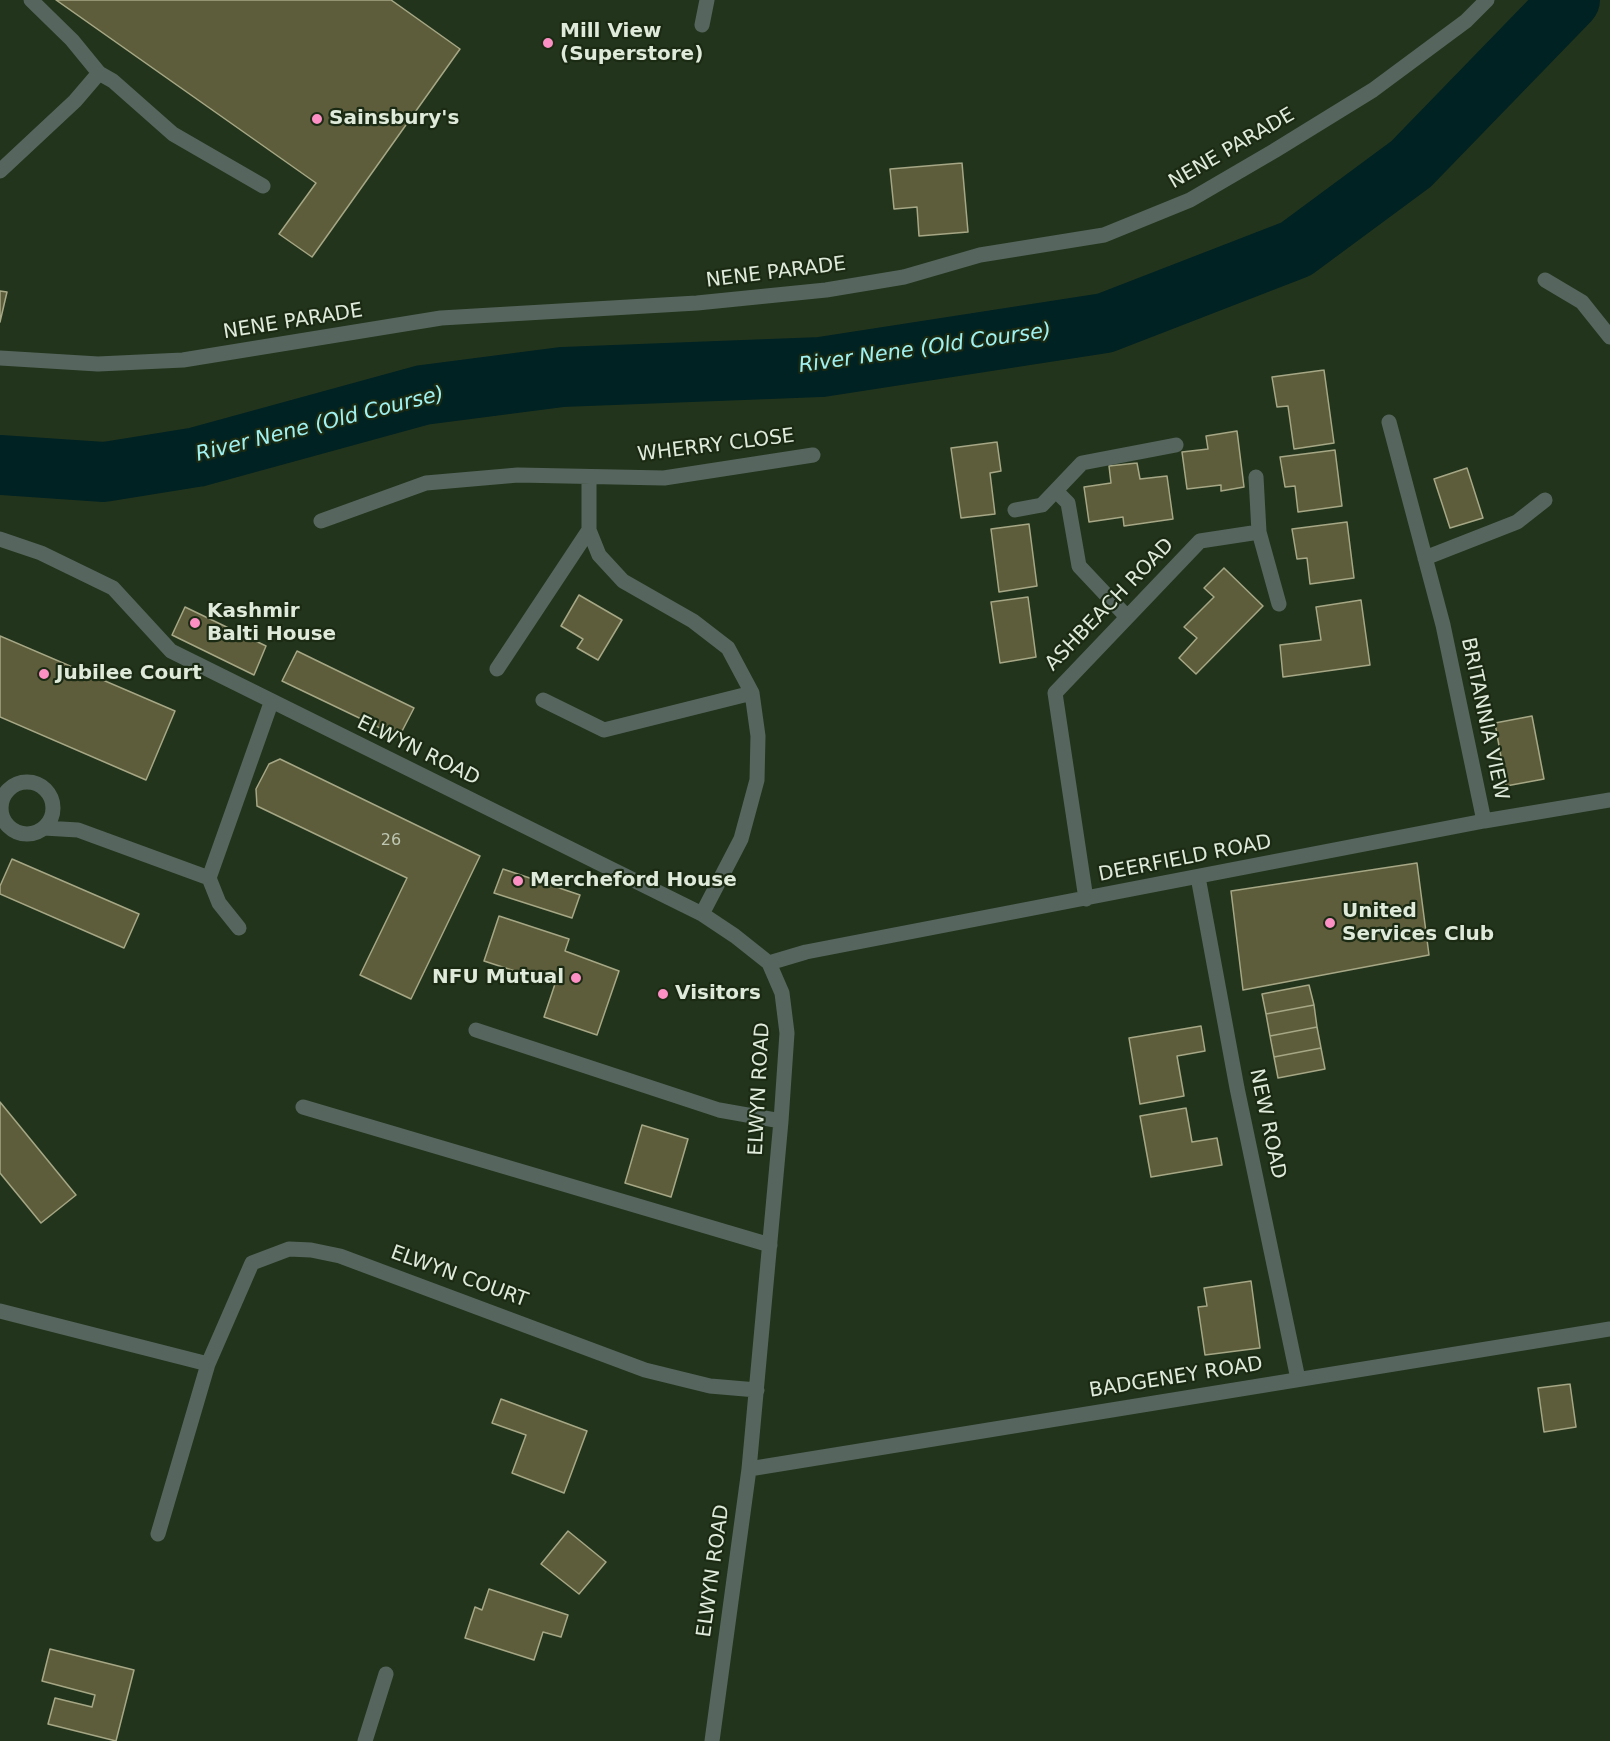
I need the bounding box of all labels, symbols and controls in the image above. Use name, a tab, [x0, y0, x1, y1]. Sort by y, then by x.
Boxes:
place label: Mill View (Superstore)	[560, 20, 703, 67]
marker: Mill View (Superstore)	[541, 36, 555, 50]
street label: NENE PARADE	[1165, 103, 1299, 195]
place label: Sainsbury's	[329, 107, 459, 131]
marker: Sainsbury's	[310, 112, 324, 126]
street label: NENE PARADE	[705, 253, 847, 293]
street label: NENE PARADE	[222, 299, 364, 345]
water label: River Nene (Old Course)	[797, 319, 1053, 379]
water label: River Nene (Old Course)	[193, 382, 447, 468]
street label: WHERRY CLOSE	[636, 424, 796, 468]
street label: ASHBEACH ROAD	[1041, 534, 1179, 676]
place label: Kashmir Balti House	[207, 600, 336, 647]
marker: Kashmir Balti House	[188, 616, 202, 630]
street label: BRITANNIA VIEW	[1455, 635, 1513, 803]
place label: Jubilee Court	[56, 662, 202, 686]
marker: Jubilee Court	[37, 667, 51, 681]
street label: ELWYN ROAD	[353, 711, 483, 791]
street label: DEERFIELD ROAD	[1096, 830, 1274, 888]
house number: 26	[381, 831, 401, 851]
place label: Mercheford House	[530, 869, 737, 893]
marker: Mercheford House	[511, 874, 525, 888]
place label: United Services Club	[1342, 900, 1494, 947]
marker: United Services Club	[1323, 916, 1337, 930]
place label: NFU Mutual	[432, 966, 564, 990]
marker: NFU Mutual	[569, 971, 583, 985]
place label: Visitors	[675, 982, 761, 1006]
marker: Visitors	[656, 987, 670, 1001]
street label: ELWYN ROAD	[745, 1022, 775, 1156]
street label: NEW ROAD	[1244, 1067, 1290, 1181]
street label: ELWYN COURT	[387, 1241, 531, 1313]
street label: BADGENEY ROAD	[1087, 1352, 1265, 1404]
street label: ELWYN ROAD	[693, 1503, 735, 1639]

